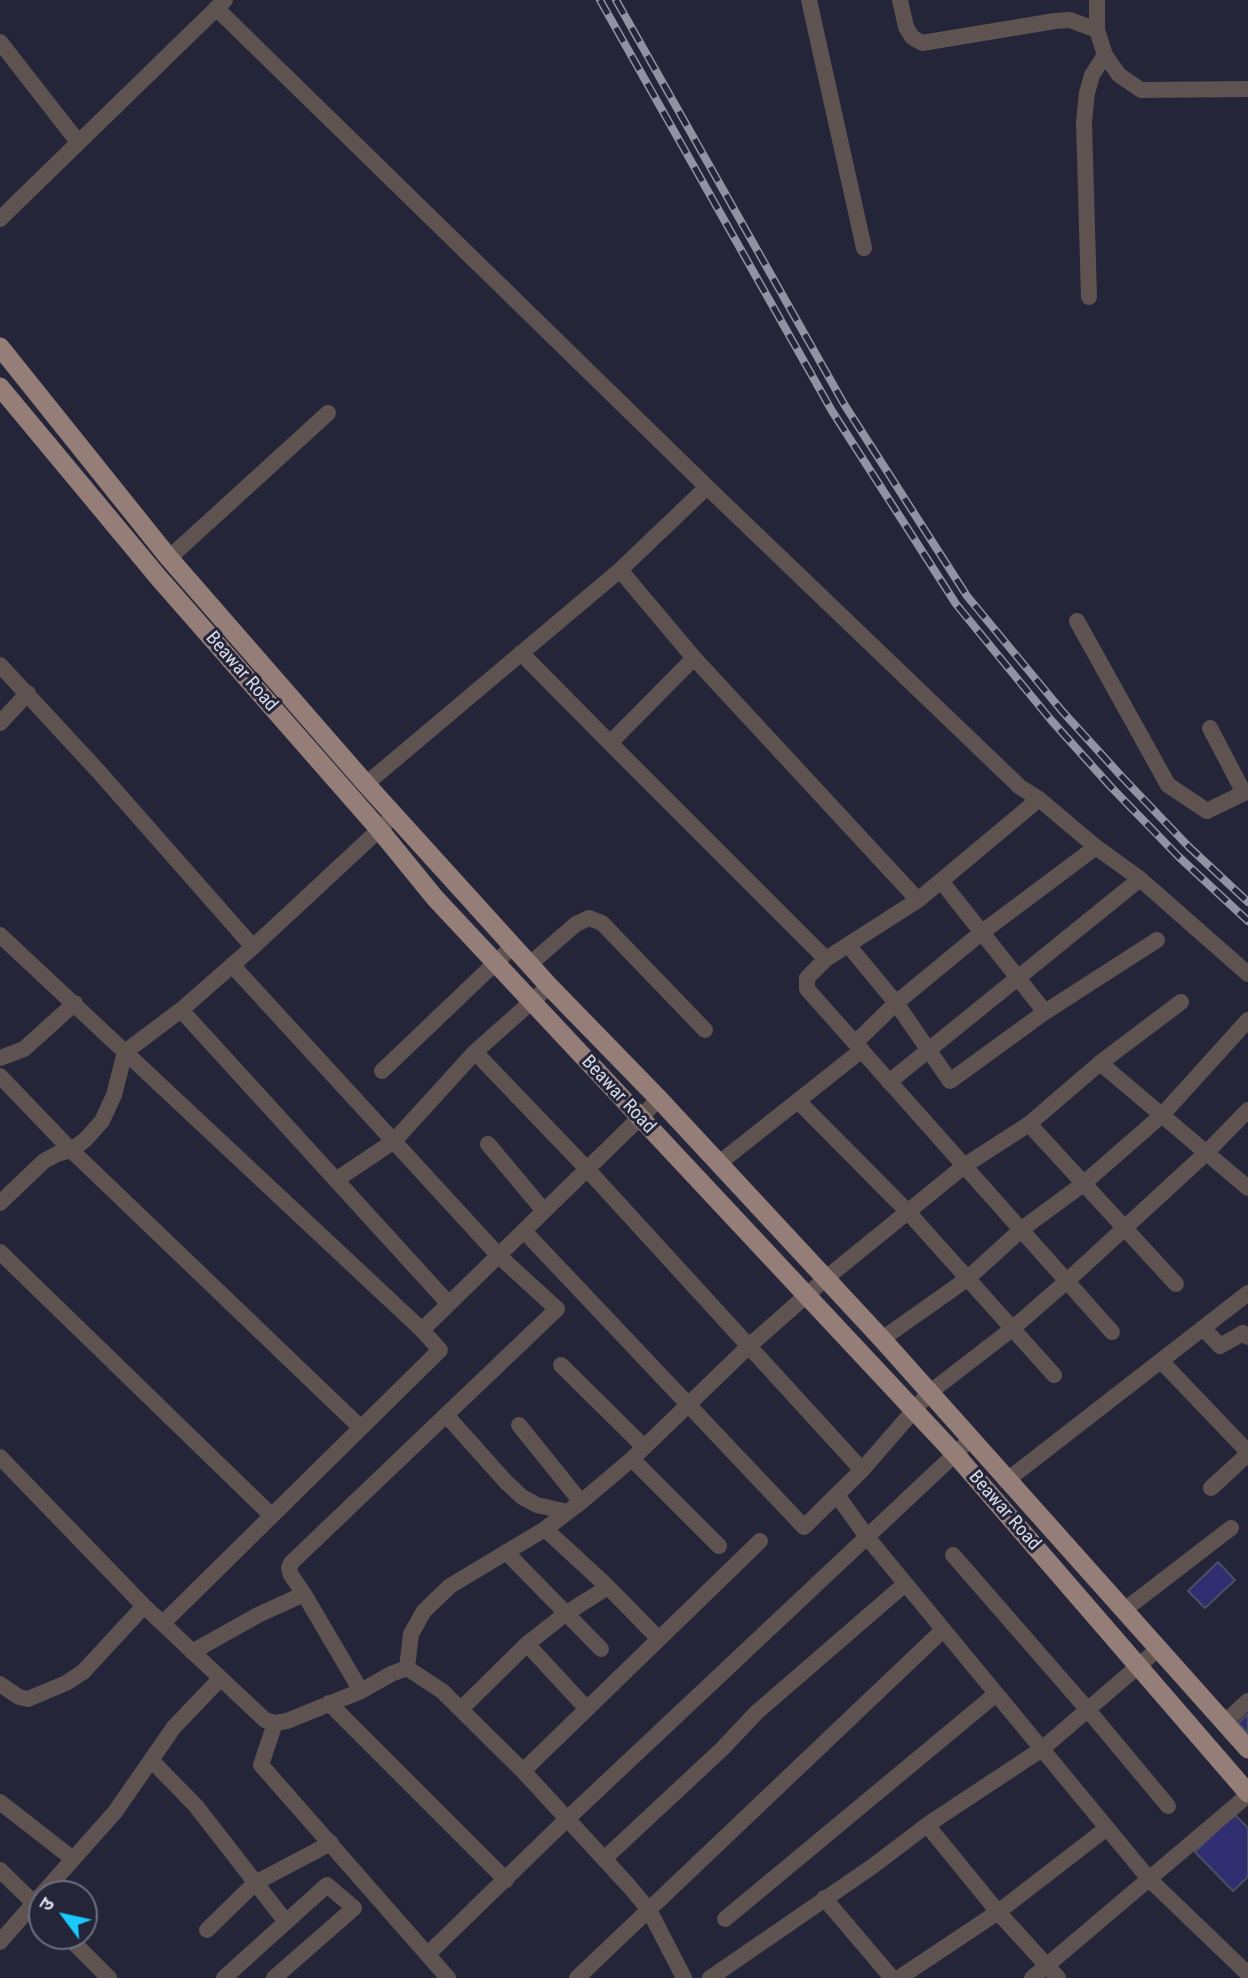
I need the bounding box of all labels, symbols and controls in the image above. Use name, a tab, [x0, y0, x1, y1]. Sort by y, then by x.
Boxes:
street label: Beawar Road	[200, 627, 282, 717]
street label: Beawar Road	[576, 1051, 660, 1139]
street label: Beawar Road	[963, 1466, 1045, 1556]
north arrow	[28, 1880, 98, 1950]
text: उ	[34, 1893, 59, 1915]

